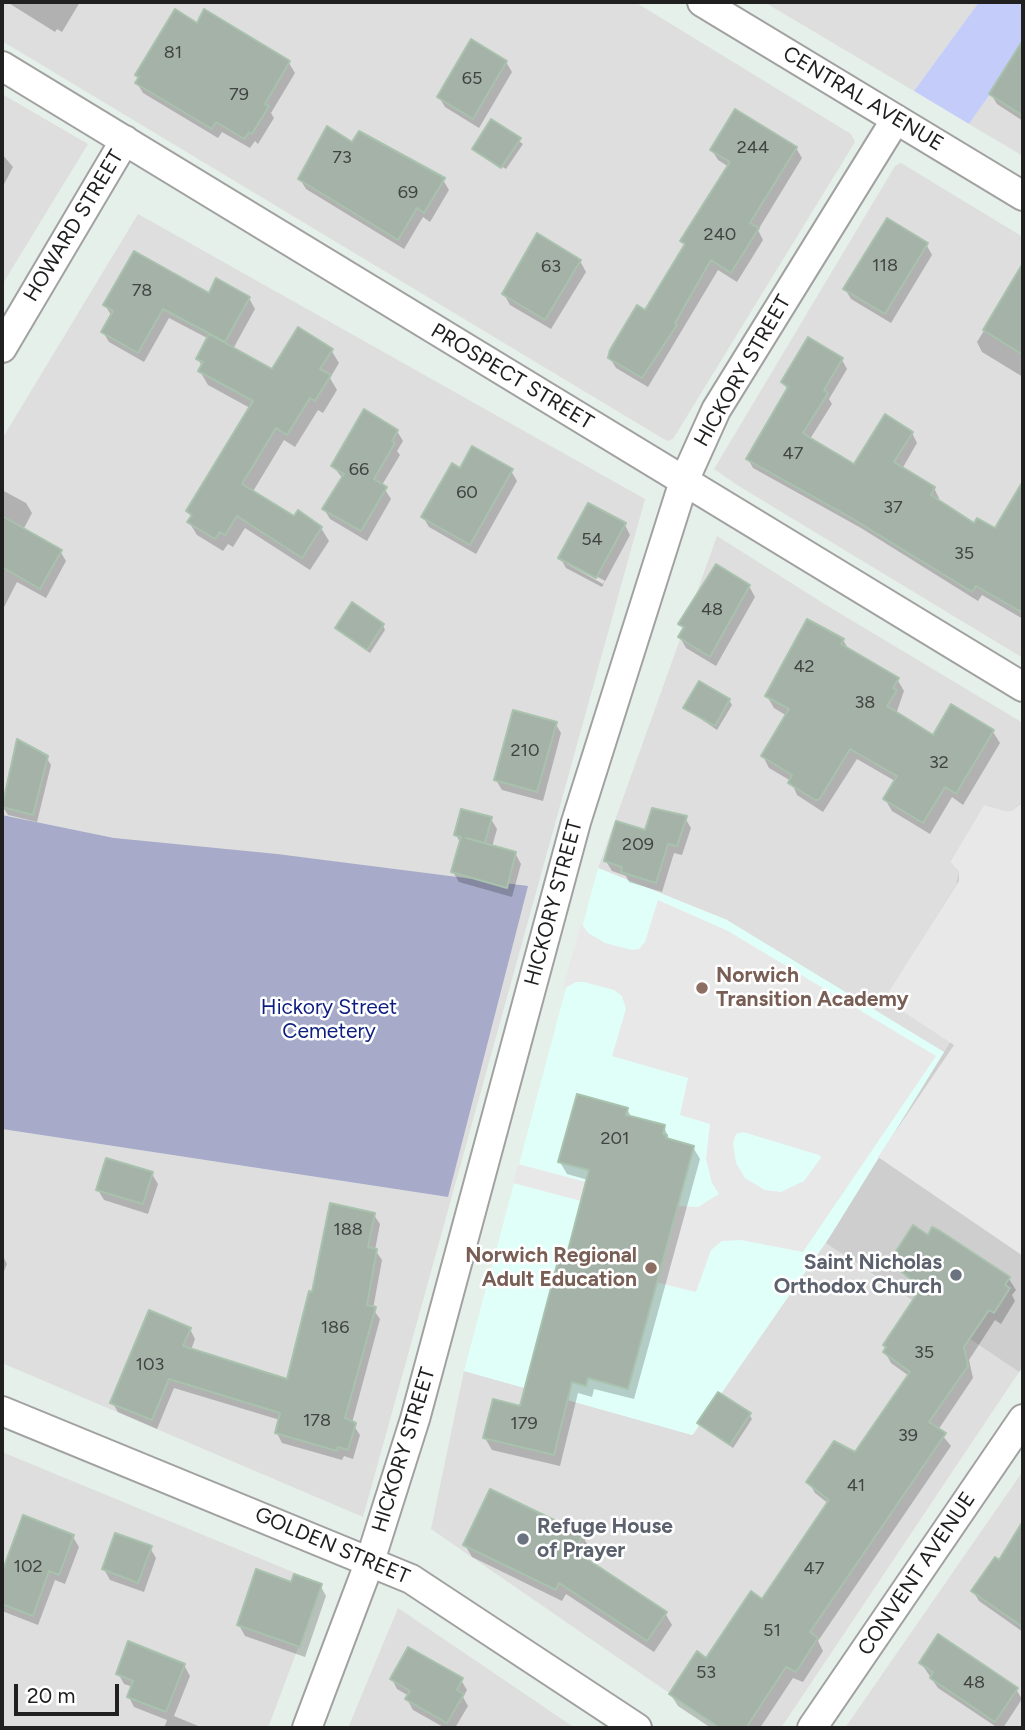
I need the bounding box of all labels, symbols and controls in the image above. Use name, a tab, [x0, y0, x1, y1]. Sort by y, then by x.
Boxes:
street label: CENTRAL AVENUE	[778, 41, 948, 157]
house number: 81	[164, 42, 182, 64]
house number: 65	[462, 68, 482, 90]
house number: 79	[229, 84, 249, 106]
house number: 244	[737, 137, 769, 159]
street label: HOWARD STREET	[19, 146, 129, 306]
house number: 73	[332, 147, 352, 169]
house number: 69	[398, 182, 418, 204]
house number: 240	[704, 224, 736, 246]
house number: 118	[872, 255, 898, 277]
house number: 63	[541, 256, 561, 278]
house number: 78	[132, 280, 152, 302]
street label: HICKORY STREET	[689, 291, 797, 451]
street label: PROSPECT STREET	[426, 319, 598, 435]
house number: 47	[783, 443, 803, 465]
house number: 66	[349, 459, 369, 481]
house number: 60	[456, 482, 478, 504]
house number: 37	[883, 497, 903, 519]
house number: 54	[581, 529, 603, 551]
house number: 35	[954, 543, 974, 565]
house number: 48	[701, 599, 723, 621]
house number: 42	[793, 656, 815, 678]
house number: 38	[855, 692, 875, 714]
house number: 210	[510, 740, 540, 762]
house number: 32	[929, 752, 949, 774]
street label: HICKORY STREET	[520, 817, 588, 989]
house number: 209	[622, 834, 654, 856]
place label: Norwich Transition Academy	[716, 963, 909, 1013]
marker: Norwich Transition Academy	[694, 980, 710, 996]
park label: Hickory Street Cemetery	[261, 995, 397, 1045]
house number: 201	[600, 1128, 630, 1150]
house number: 188	[333, 1219, 363, 1241]
place label: Norwich Regional Adult Education	[465, 1243, 637, 1293]
place label: Saint Nicholas Orthodox Church	[774, 1250, 942, 1300]
marker: Norwich Regional Adult Education	[643, 1260, 659, 1276]
marker: Saint Nicholas Orthodox Church	[948, 1267, 964, 1283]
house number: 186	[321, 1317, 349, 1339]
house number: 35	[914, 1342, 934, 1364]
house number: 103	[136, 1354, 164, 1376]
street label: HICKORY STREET	[367, 1365, 441, 1535]
house number: 178	[303, 1410, 331, 1432]
house number: 179	[510, 1413, 538, 1435]
house number: 39	[898, 1425, 918, 1447]
house number: 41	[847, 1475, 865, 1497]
street label: CONVENT AVENUE	[853, 1488, 981, 1660]
street label: GOLDEN STREET	[251, 1502, 413, 1590]
place label: Refuge House of Prayer	[537, 1514, 673, 1564]
marker: Refuge House of Prayer	[515, 1531, 531, 1547]
house number: 102	[13, 1556, 43, 1578]
house number: 47	[804, 1558, 824, 1580]
house number: 51	[763, 1620, 781, 1642]
house number: 53	[696, 1662, 716, 1684]
scale bar	[18, 1670, 122, 1714]
house number: 48	[963, 1672, 985, 1694]
text: 20 m	[27, 1683, 75, 1708]

